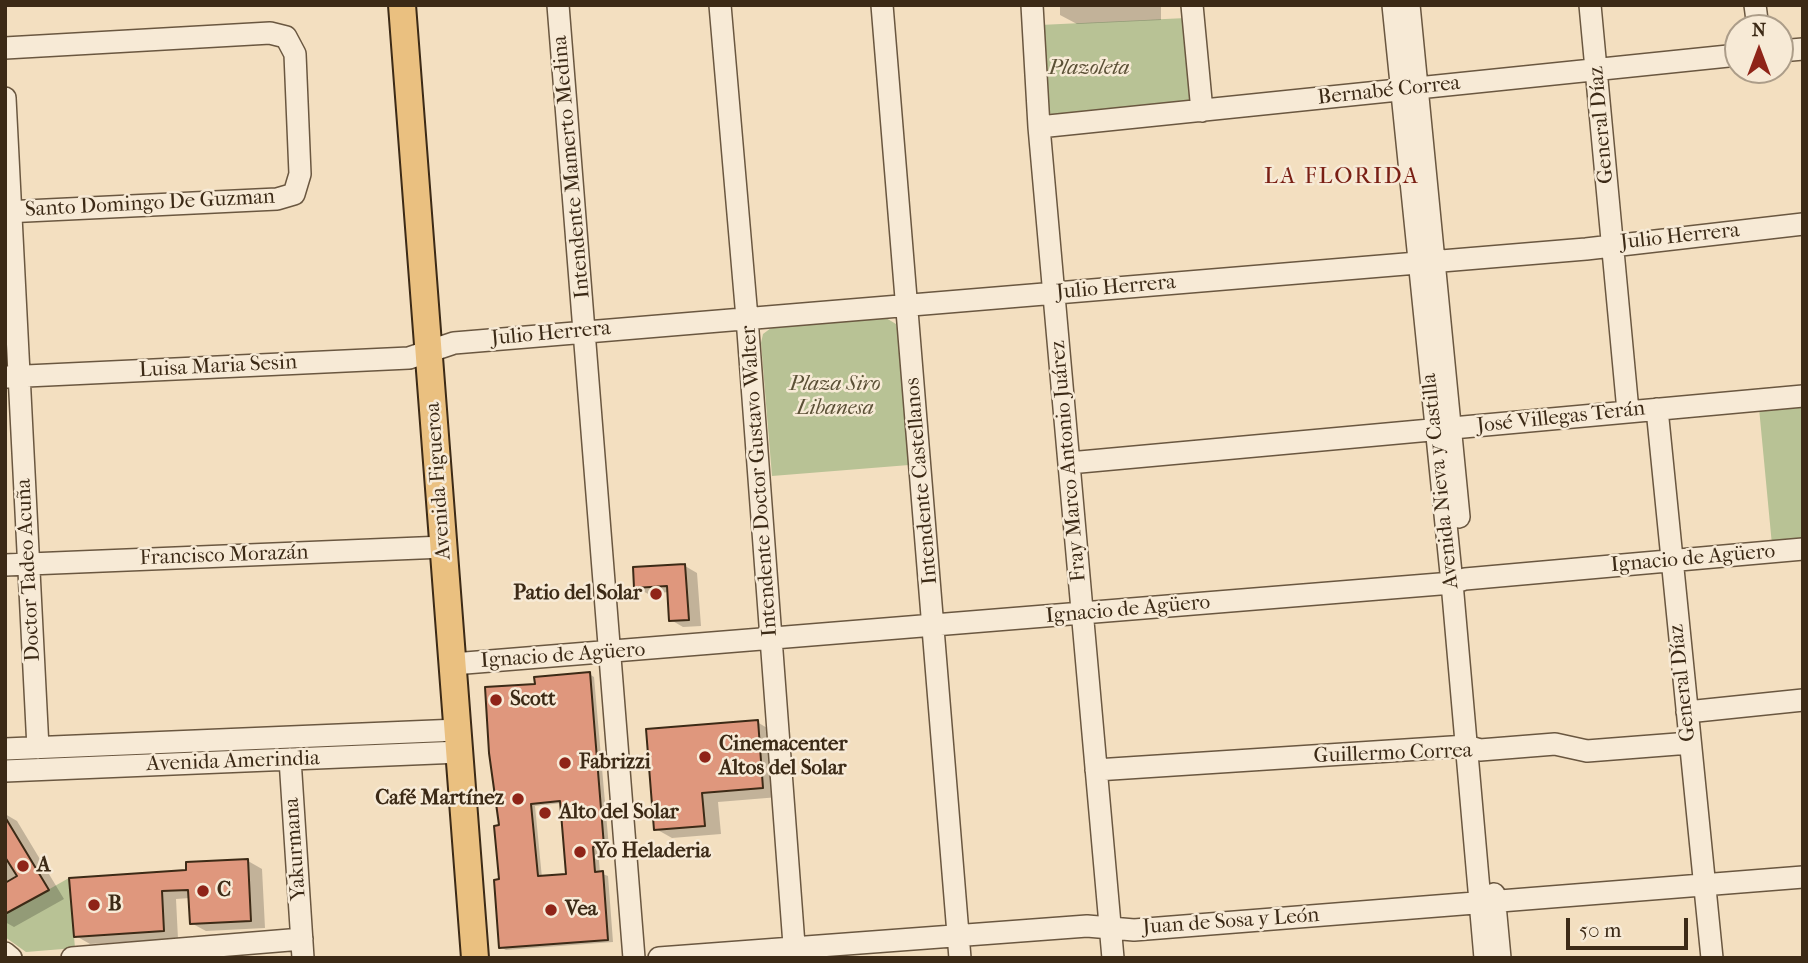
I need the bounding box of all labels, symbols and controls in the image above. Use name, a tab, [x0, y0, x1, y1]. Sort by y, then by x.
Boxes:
north arrow	[1724, 14, 1794, 84]
text: N	[1752, 19, 1766, 41]
street label: Intendente Mamerto Medina	[548, 35, 596, 299]
park label: Plazoleta	[1048, 56, 1130, 82]
street label: General Díaz	[1584, 65, 1620, 185]
street label: Bernabé Correa	[1316, 71, 1462, 111]
district label: LA FLORIDA	[1265, 163, 1419, 191]
street label: Santo Domingo De Guzman	[24, 185, 276, 223]
street label: Julio Herrera	[1619, 218, 1741, 256]
street label: Julio Herrera	[1055, 270, 1177, 306]
street label: Julio Herrera	[490, 316, 612, 352]
street label: Intendente Doctor Gustavo Walter	[737, 325, 783, 637]
street label: Fray Marco Antonio Juárez	[1046, 339, 1092, 583]
street label: Luisa Maria Sesin	[138, 350, 298, 384]
park label: Plaza Siro Libanesa	[789, 372, 881, 422]
street label: Avenida Nieva y Castilla	[1417, 372, 1465, 590]
street label: Intendente Castellanos	[900, 376, 944, 586]
street label: José Villegas Terán	[1476, 397, 1646, 439]
street label: Avenida Figueroa	[421, 401, 457, 561]
street label: Doctor Tadeo Acuña	[12, 478, 46, 662]
street label: Ignacio de Agüero	[1610, 539, 1776, 579]
street label: Francisco Morazán	[139, 540, 309, 572]
place label: Patio del Solar	[513, 581, 642, 607]
marker: Patio del Solar	[648, 586, 664, 602]
street label: Ignacio de Agüero	[1045, 590, 1211, 630]
street label: General Díaz	[1664, 623, 1702, 743]
street label: Ignacio de Agüero	[480, 638, 646, 674]
place label: Scott	[510, 687, 556, 713]
marker: Scott	[488, 692, 504, 708]
place label: Cinemacenter Altos del Solar	[719, 732, 847, 782]
street label: Guillermo Correa	[1313, 739, 1473, 769]
street label: Avenida Amerindia	[146, 746, 320, 778]
marker: Cinemacenter Altos del Solar	[697, 749, 713, 765]
place label: Fabrizzi	[579, 750, 651, 776]
marker: Fabrizzi	[557, 755, 573, 771]
place label: Café Martínez	[375, 786, 504, 812]
marker: Café Martínez	[510, 791, 526, 807]
street label: Yakurmana	[280, 797, 312, 901]
place label: Alto del Solar	[559, 800, 679, 826]
marker: Alto del Solar	[537, 805, 553, 821]
place label: Yo Heladeria	[594, 839, 710, 865]
marker: Yo Heladeria	[572, 844, 588, 860]
place label: A	[37, 853, 51, 879]
marker: A	[15, 858, 31, 874]
place label: C	[217, 878, 231, 904]
marker: C	[195, 883, 211, 899]
place label: B	[108, 892, 122, 918]
marker: B	[86, 897, 102, 913]
place label: Vea	[565, 897, 598, 923]
marker: Vea	[543, 902, 559, 918]
street label: Juan de Sosa y León	[1142, 903, 1320, 941]
scale bar	[1570, 904, 1692, 948]
text: 50 m	[1579, 918, 1622, 942]

